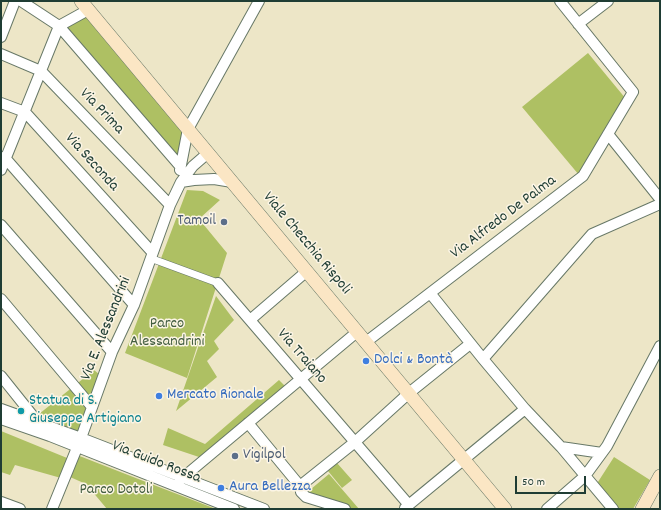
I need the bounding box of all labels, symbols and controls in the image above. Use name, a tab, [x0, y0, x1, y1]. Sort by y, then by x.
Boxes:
street label: Via Prima	[74, 85, 128, 139]
street label: Via Seconda	[60, 130, 122, 196]
street label: Via Alfredo De Palma	[447, 172, 561, 264]
street label: Viale Checchia Rispoli	[258, 189, 354, 299]
place label: Tamoil	[177, 212, 216, 232]
marker: Tamoil	[219, 217, 229, 227]
street label: Via E. Alessandrini	[77, 274, 137, 384]
park label: Parco Alessandrini	[130, 315, 204, 353]
street label: Via Traiano	[272, 326, 330, 388]
place label: Dolci & Bontà	[374, 351, 453, 371]
marker: Dolci & Bontà	[361, 356, 371, 366]
place label: Mercato Rionale	[167, 386, 264, 406]
marker: Mercato Rionale	[154, 391, 164, 401]
place label: Statua di S. Giuseppe Artigiano	[29, 392, 142, 430]
marker: Statua di S. Giuseppe Artigiano	[16, 406, 26, 416]
street label: Via Guido Rossa	[109, 437, 203, 489]
place label: Vigilpol	[243, 446, 286, 466]
marker: Vigilpol	[230, 451, 240, 461]
scale bar	[517, 468, 588, 494]
text: 50 m	[522, 474, 545, 491]
place label: Aura Bellezza	[229, 478, 311, 498]
park label: Parco Dotoli	[79, 481, 153, 501]
marker: Aura Bellezza	[216, 483, 226, 493]

